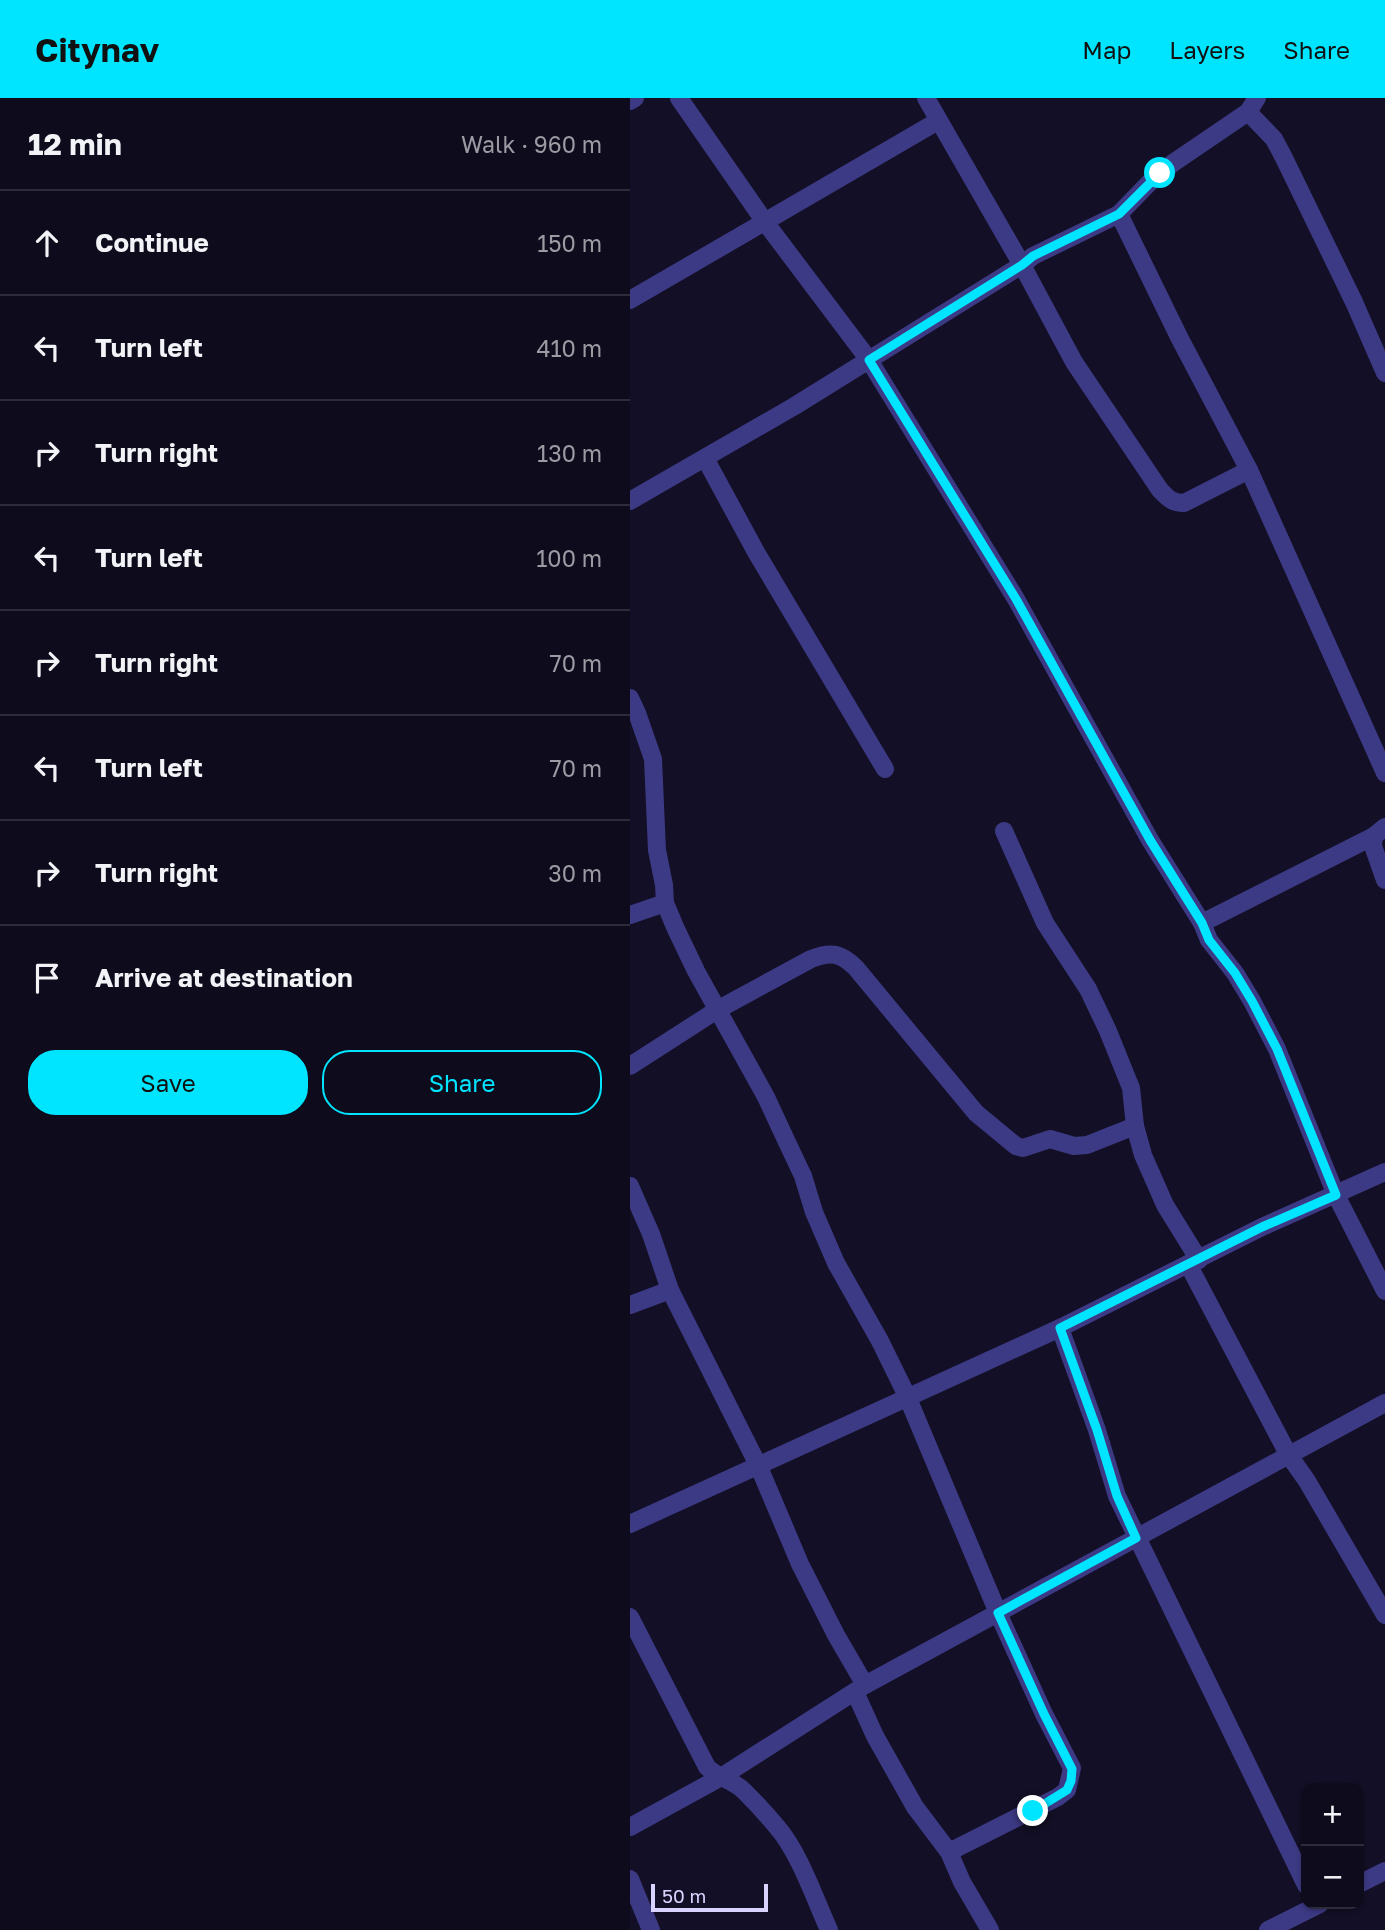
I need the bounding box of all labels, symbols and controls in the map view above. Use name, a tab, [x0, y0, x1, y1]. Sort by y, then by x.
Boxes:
text: Citynav	[35, 30, 159, 69]
text: Map	[1082, 35, 1131, 64]
text: Layers	[1169, 35, 1245, 64]
text: Share	[1283, 35, 1350, 64]
text: 12 min	[28, 126, 122, 162]
text: Walk · 960 m	[461, 130, 602, 158]
route start	[1144, 157, 1175, 188]
icon: ahead	[28, 224, 66, 262]
text: Continue	[95, 227, 209, 258]
text: 150 m	[537, 229, 602, 257]
icon: left	[28, 329, 66, 367]
text: Turn left	[95, 332, 203, 363]
text: 410 m	[536, 334, 602, 362]
icon: right	[28, 434, 66, 472]
text: Turn right	[95, 437, 218, 468]
text: 130 m	[537, 439, 602, 467]
icon: left	[28, 539, 66, 577]
text: Turn left	[95, 542, 203, 573]
text: 100 m	[536, 544, 602, 572]
icon: right	[28, 644, 66, 682]
text: Turn right	[95, 647, 218, 678]
text: 70 m	[549, 649, 602, 677]
icon: left	[28, 749, 66, 787]
text: Turn left	[95, 752, 203, 783]
text: 70 m	[549, 754, 602, 782]
icon: right	[28, 854, 66, 892]
text: Turn right	[95, 857, 218, 888]
text: 30 m	[548, 859, 602, 887]
icon: arrive	[28, 959, 66, 997]
text: Arrive at destination	[95, 962, 353, 993]
button: Save	[28, 1050, 308, 1115]
button: Share	[322, 1050, 602, 1115]
map controls	[1301, 1783, 1364, 1909]
button: +	[1301, 1783, 1364, 1846]
route end	[1017, 1795, 1048, 1826]
button: −	[1301, 1846, 1364, 1909]
scale bar	[651, 1881, 768, 1913]
text: 50 m	[662, 1884, 706, 1907]

